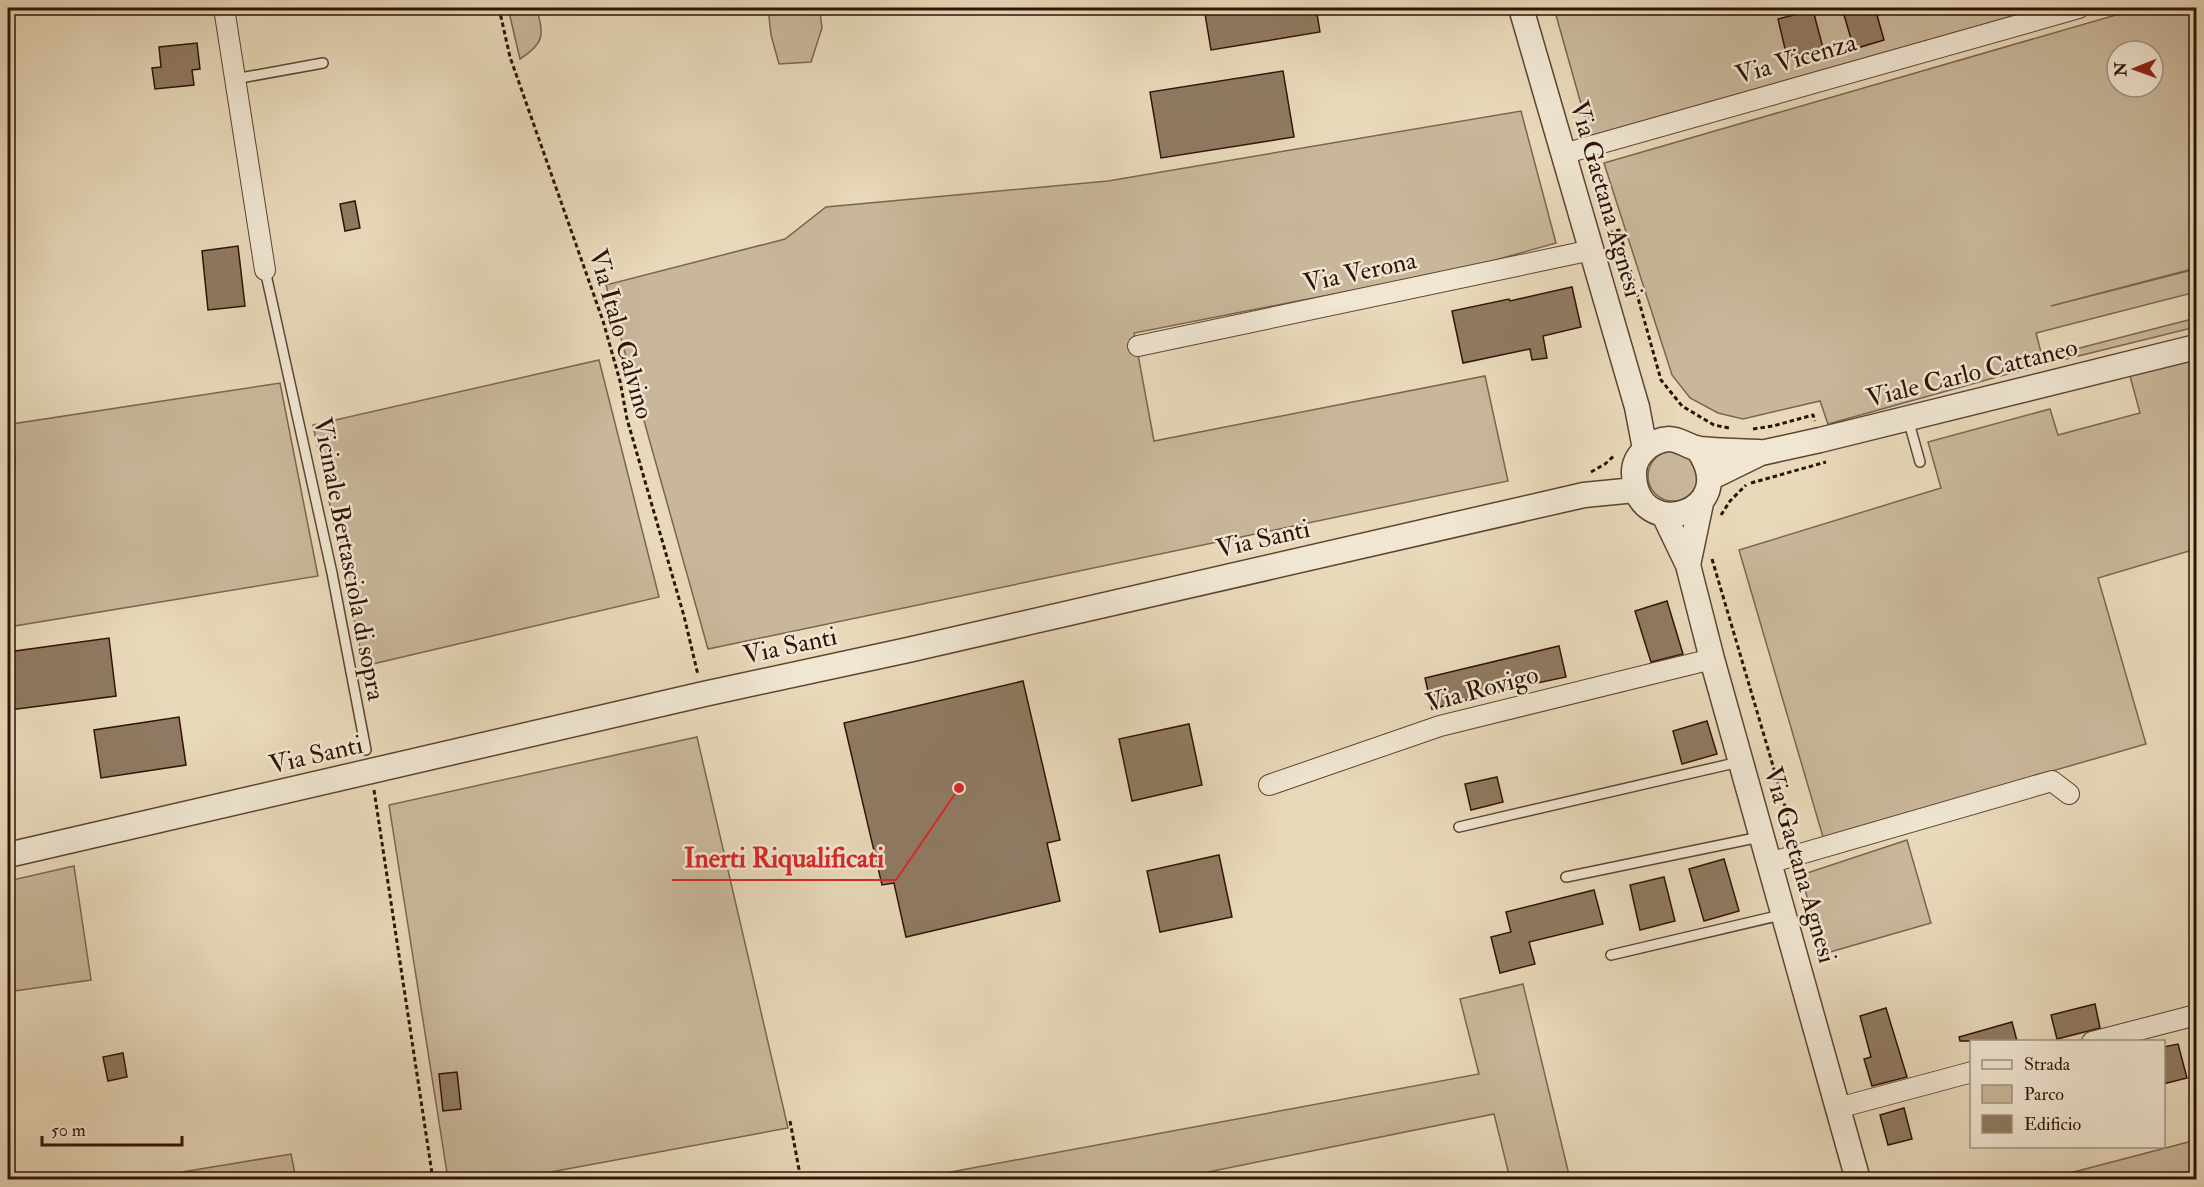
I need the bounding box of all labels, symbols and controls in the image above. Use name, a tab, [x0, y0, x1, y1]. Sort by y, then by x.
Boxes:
street label: Via Vicenza	[1732, 26, 1861, 92]
north arrow	[2105, 39, 2165, 99]
text: N	[2111, 61, 2131, 78]
street label: Via Gaetana Agnesi	[1563, 97, 1649, 301]
street label: Via Verona	[1301, 244, 1420, 300]
street label: Via Italo Calvino	[581, 245, 661, 423]
street label: Viale Carlo Cattaneo	[1863, 331, 2081, 415]
street label: Vicinale Bertasciola di sopra	[305, 415, 392, 704]
street label: Via Santi	[1213, 513, 1313, 565]
street label: Via Santi	[740, 620, 840, 672]
street label: Via Rovigo	[1422, 659, 1542, 719]
street label: Via Santi	[266, 729, 366, 781]
street label: Via Gaetana Agnesi	[1757, 763, 1843, 967]
callout: Inerti Riqualificati	[672, 835, 896, 880]
text: Inerti Riqualificati	[684, 842, 884, 876]
legend	[1970, 1040, 2165, 1148]
text: Strada	[2024, 1053, 2071, 1076]
text: Parco	[2024, 1083, 2064, 1106]
scale bar	[42, 1109, 182, 1147]
text: Edificio	[2024, 1113, 2081, 1136]
text: 50 m	[51, 1119, 86, 1142]

